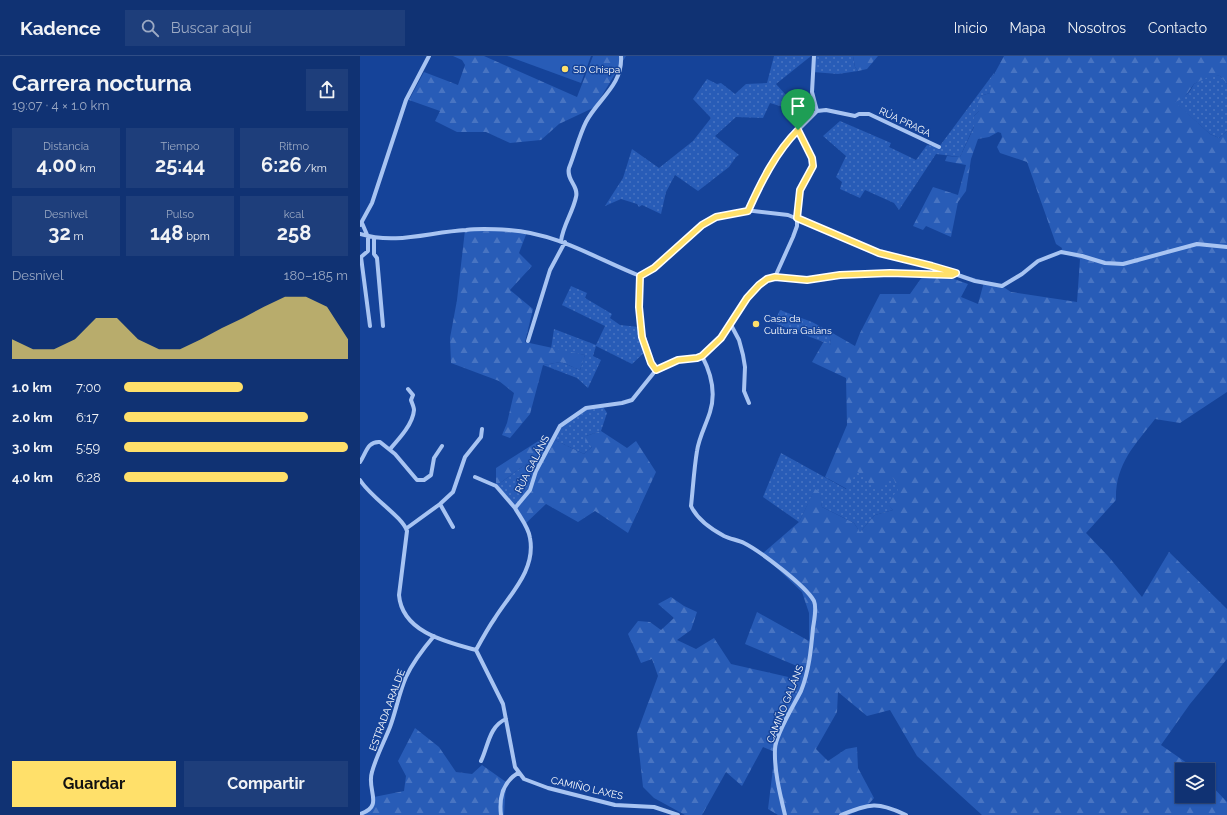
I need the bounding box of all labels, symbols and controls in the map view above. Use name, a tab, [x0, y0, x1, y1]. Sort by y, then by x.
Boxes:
search box	[125, 10, 405, 46]
text: Kadence	[20, 17, 101, 39]
icon: search	[139, 17, 161, 39]
text: Buscar aquí	[171, 19, 252, 37]
text: Inicio	[954, 20, 987, 36]
text: Mapa	[1009, 20, 1046, 36]
text: Nosotros	[1068, 20, 1126, 36]
text: Contacto	[1148, 20, 1207, 36]
marker: SD Chispa	[560, 64, 570, 74]
place label: SD Chispa	[573, 64, 620, 75]
button: share	[306, 69, 348, 111]
text: Carrera nocturna	[12, 70, 192, 96]
pin	[781, 89, 815, 130]
icon: arrive	[787, 95, 809, 117]
text: 19:07 · 4 × 1.0 km	[12, 98, 109, 113]
street label: RÚA PRAGA	[877, 105, 933, 139]
text: Distancia	[43, 140, 89, 153]
text: Tiempo	[160, 140, 200, 153]
text: Ritmo	[279, 140, 309, 153]
text: 4.00	[36, 153, 77, 177]
text: 25:44	[155, 153, 205, 177]
text: 6:26	[261, 153, 302, 177]
text: km	[77, 162, 96, 175]
text: /km	[302, 162, 327, 175]
text: Desnivel	[44, 208, 88, 221]
text: Pulso	[166, 208, 194, 221]
text: kcal	[284, 208, 304, 221]
text: 32	[48, 221, 71, 245]
text: 148	[150, 221, 183, 245]
text: 258	[277, 221, 311, 245]
text: m	[71, 230, 84, 243]
text: bpm	[183, 230, 210, 243]
text: Desnivel	[12, 268, 63, 283]
text: 180–185 m	[284, 268, 348, 283]
place label: Casa da Cultura Galáns	[764, 313, 832, 336]
marker: Casa da Cultura Galáns	[751, 319, 761, 329]
text: 1.0 km	[12, 380, 52, 395]
text: 7:00	[76, 380, 101, 395]
text: 2.0 km	[12, 410, 53, 425]
text: 6:17	[76, 410, 99, 425]
street label: RÚA GALÁNS	[513, 433, 551, 495]
text: 3.0 km	[12, 440, 53, 455]
text: 5:59	[76, 440, 100, 455]
text: 4.0 km	[12, 470, 53, 485]
text: 6:28	[76, 470, 101, 485]
street label: CAMIÑO GALÁNS	[764, 664, 806, 744]
street label: ESTRADA ARALDE	[367, 668, 407, 752]
button: Guardar	[12, 761, 176, 807]
button: Compartir	[184, 761, 348, 807]
map controls	[1175, 763, 1215, 803]
button: layers	[1175, 763, 1215, 803]
street label: CAMIÑO LAXES	[550, 774, 624, 802]

